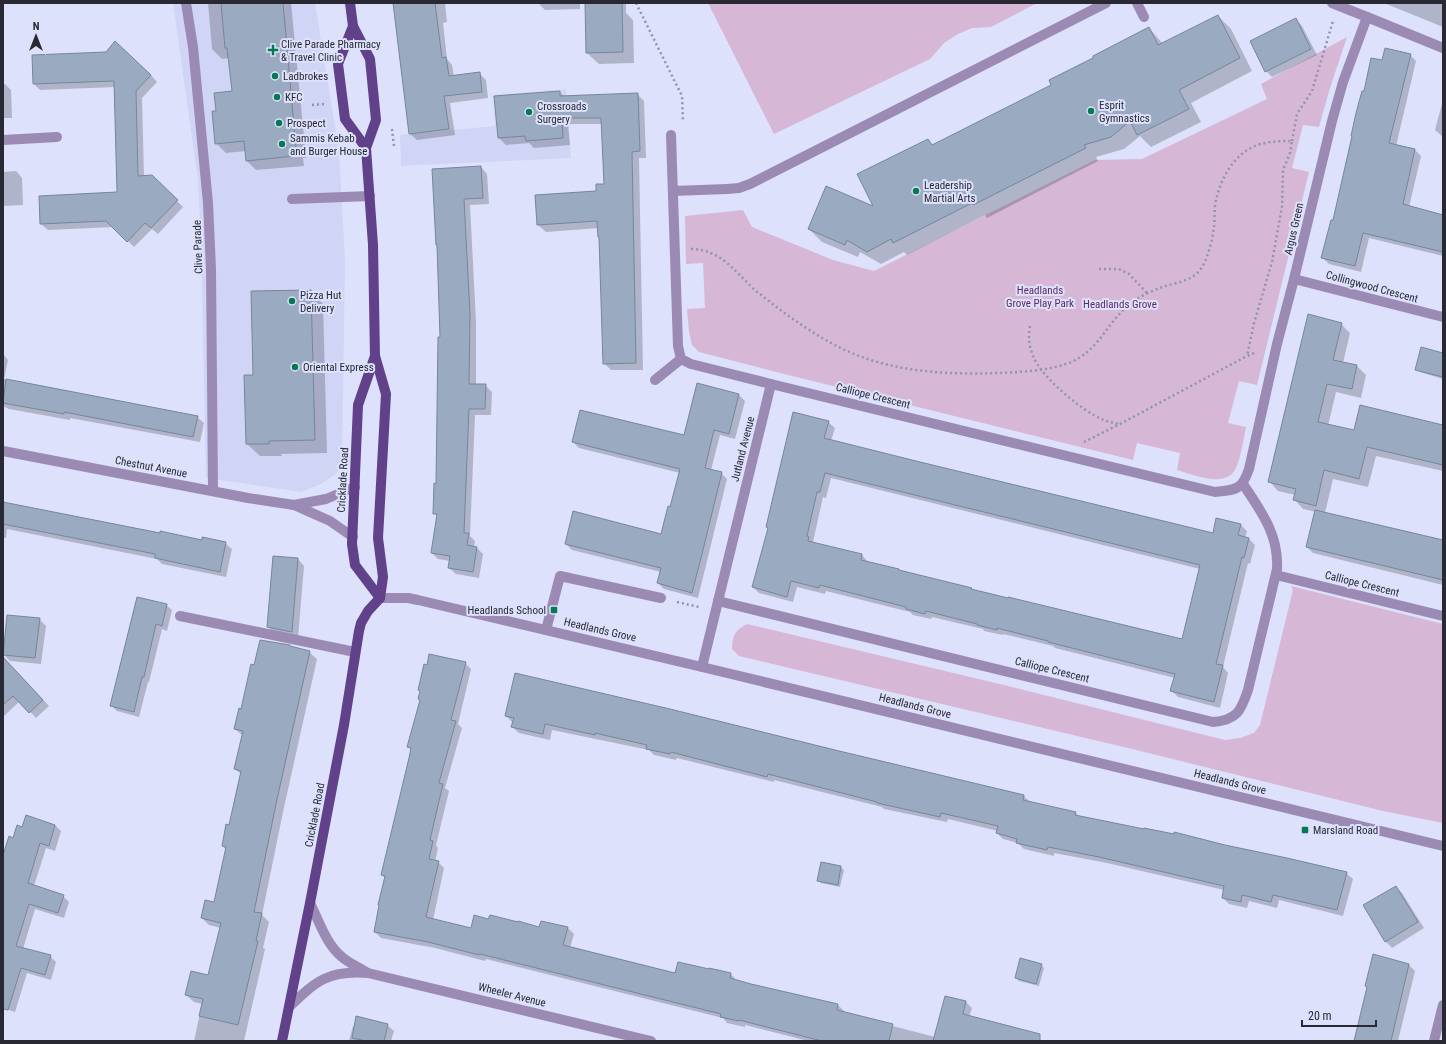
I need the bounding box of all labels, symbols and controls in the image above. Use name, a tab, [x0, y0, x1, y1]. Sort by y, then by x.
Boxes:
north arrow	[16, 16, 56, 56]
text: N	[33, 20, 40, 33]
place label: Clive Parade Pharmacy & Travel Clinic	[281, 38, 381, 64]
marker: Clive Parade Pharmacy & Travel Clinic	[268, 45, 278, 55]
place label: Ladbrokes	[283, 70, 328, 83]
marker: Ladbrokes	[270, 71, 280, 81]
place label: KFC	[285, 91, 303, 104]
marker: KFC	[272, 92, 282, 102]
place label: Esprit Gymnastics	[1099, 99, 1150, 125]
place label: Crossroads Surgery	[537, 100, 587, 126]
marker: Esprit Gymnastics	[1086, 106, 1096, 116]
marker: Crossroads Surgery	[524, 107, 534, 117]
place label: Prospect	[287, 117, 326, 130]
marker: Prospect	[274, 118, 284, 128]
place label: Sammis Kebab and Burger House	[290, 132, 367, 158]
marker: Sammis Kebab and Burger House	[277, 139, 287, 149]
place label: Leadership Martial Arts	[924, 179, 976, 205]
marker: Leadership Martial Arts	[911, 186, 921, 196]
street label: Argus Green	[1282, 202, 1306, 256]
street label: Clive Parade	[191, 220, 205, 274]
street label: Collingwood Crescent	[1325, 268, 1419, 306]
park label: Headlands Grove Play Park	[1006, 284, 1074, 310]
place label: Pizza Hut Delivery	[300, 289, 341, 315]
marker: Pizza Hut Delivery	[287, 296, 297, 306]
park label: Headlands Grove	[1083, 298, 1157, 311]
place label: Oriental Express	[303, 361, 374, 374]
marker: Oriental Express	[290, 362, 300, 372]
street label: Calliope Crescent	[834, 380, 912, 412]
street label: Jutland Avenue	[729, 415, 757, 483]
street label: Cricklade Road	[335, 447, 351, 513]
street label: Chestnut Avenue	[114, 454, 188, 480]
street label: Calliope Crescent	[1323, 568, 1401, 600]
place label: Headlands School	[468, 604, 546, 617]
marker: Headlands School	[549, 605, 559, 615]
street label: Headlands Grove	[563, 615, 637, 645]
street label: Calliope Crescent	[1013, 654, 1091, 686]
street label: Headlands Grove	[878, 691, 952, 721]
street label: Headlands Grove	[1193, 767, 1267, 797]
street label: Cricklade Road	[302, 782, 328, 848]
place label: Marsland Road	[1313, 824, 1378, 837]
marker: Marsland Road	[1300, 825, 1310, 835]
street label: Wheeler Avenue	[477, 980, 547, 1010]
scale bar	[1302, 1002, 1376, 1028]
text: 20 m	[1308, 1009, 1332, 1023]

